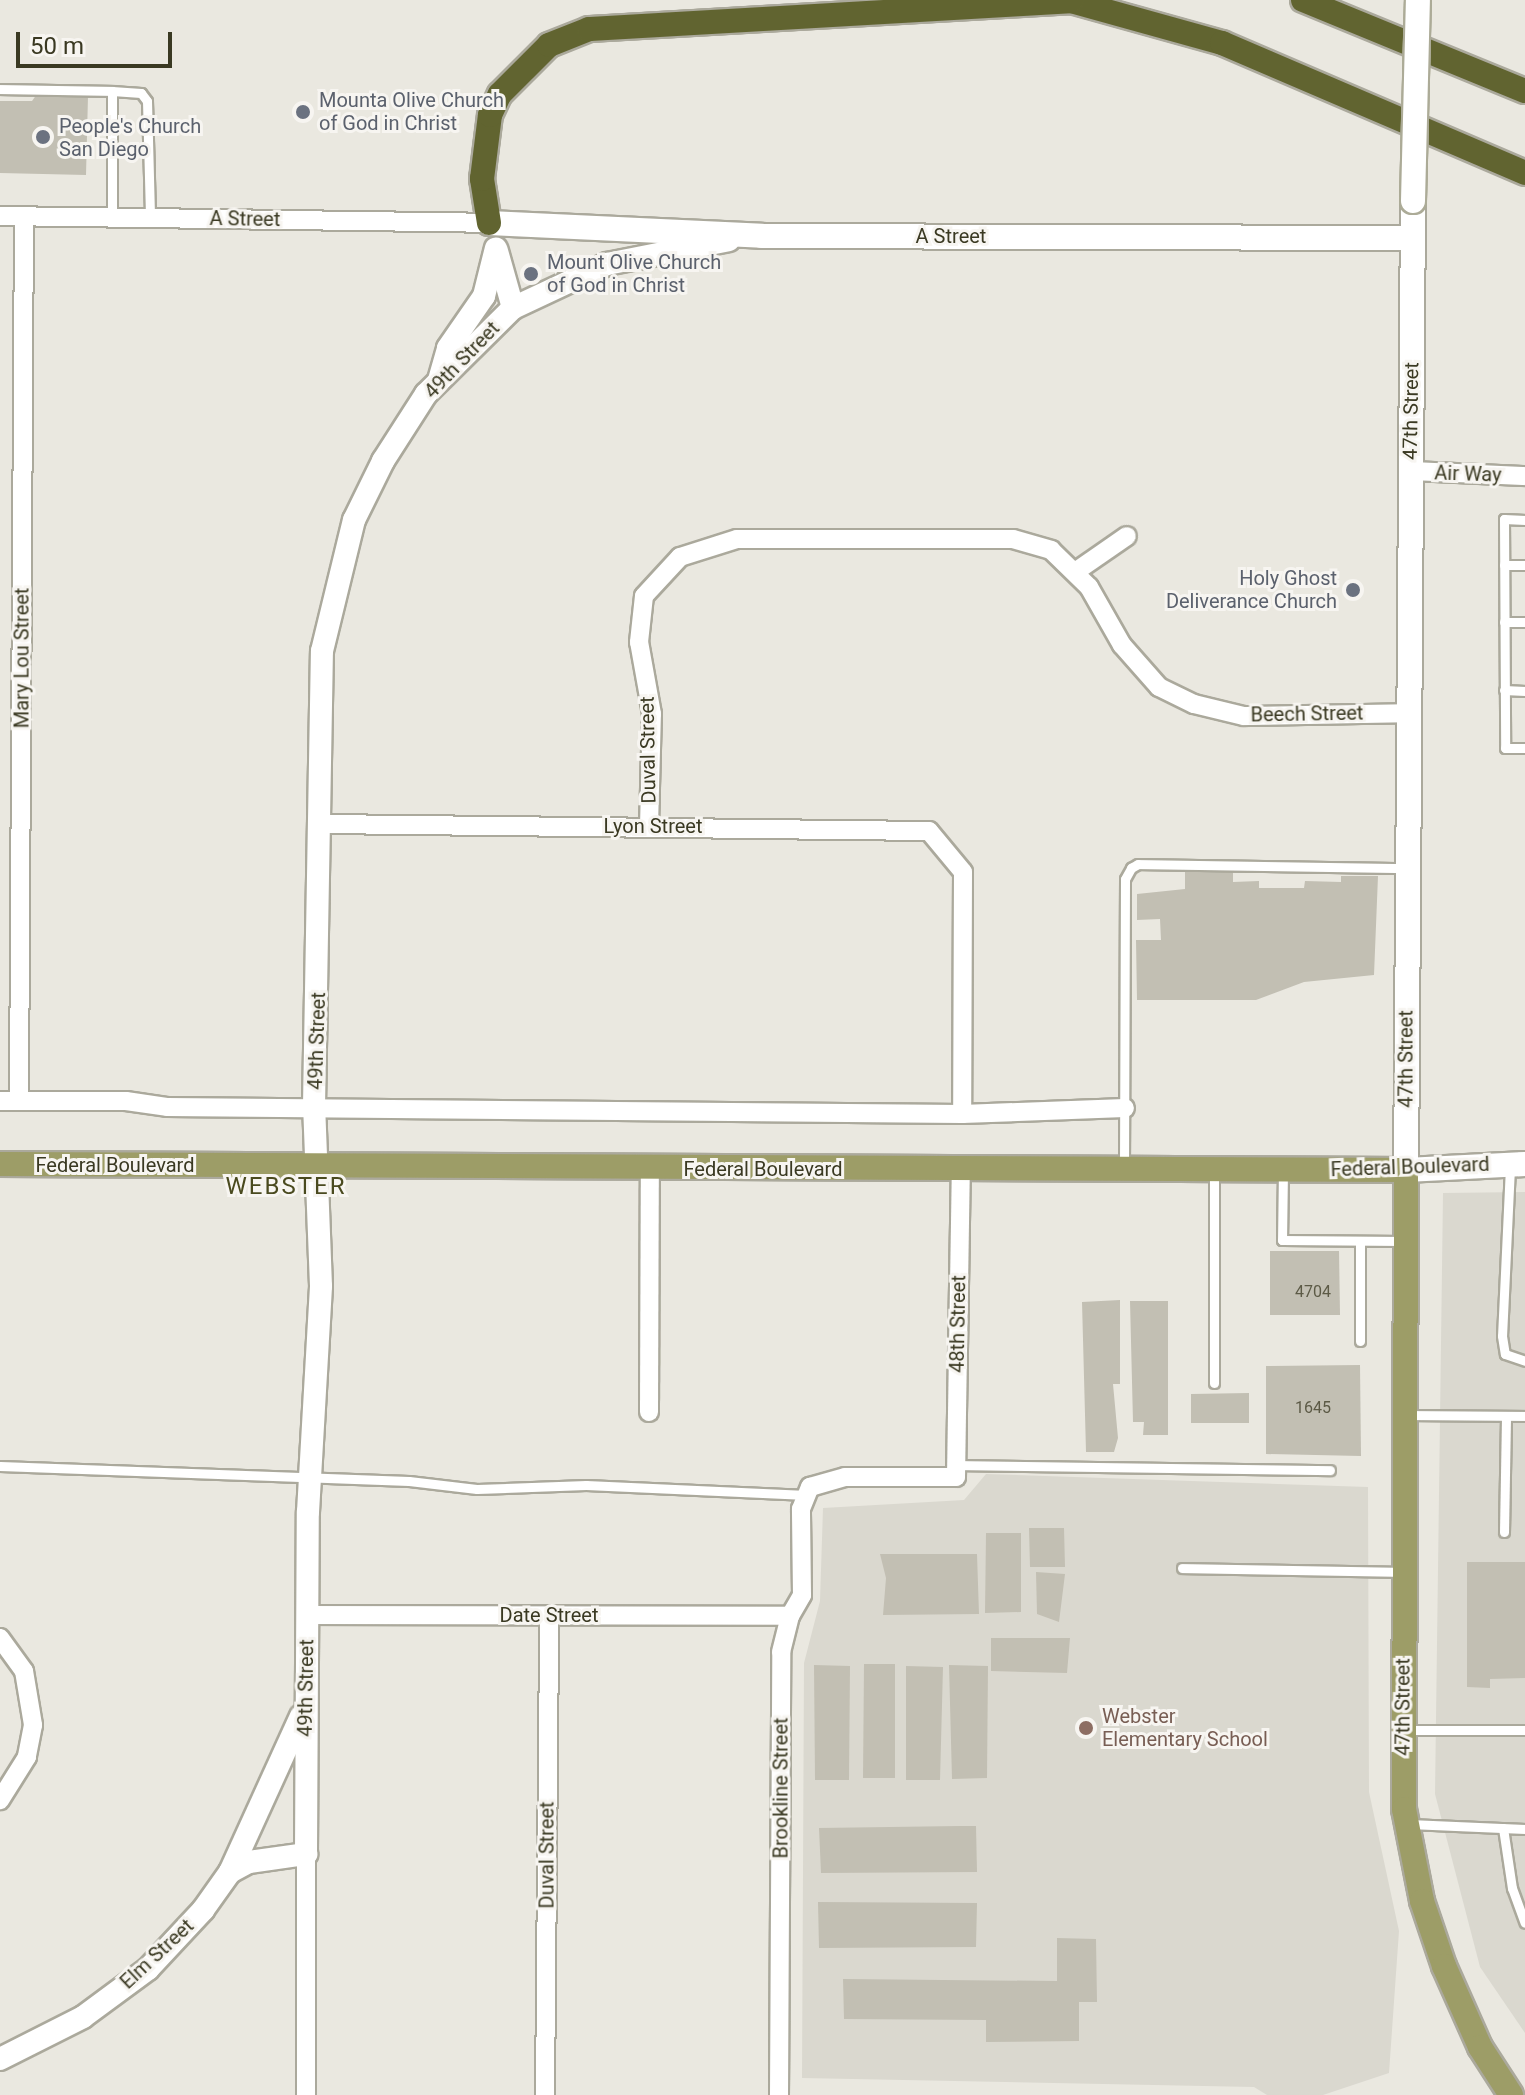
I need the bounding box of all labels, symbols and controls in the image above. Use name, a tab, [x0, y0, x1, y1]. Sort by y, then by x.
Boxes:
scale bar	[20, 16, 176, 66]
text: 50 m	[30, 32, 84, 60]
place label: Mounta Olive Church of God in Christ	[319, 88, 504, 135]
marker: Mounta Olive Church of God in Christ	[294, 103, 312, 121]
place label: People's Church San Diego	[59, 114, 201, 161]
marker: People's Church San Diego	[34, 128, 52, 146]
street label: A Street	[209, 206, 281, 232]
street label: A Street	[916, 224, 986, 248]
place label: Mount Olive Church of God in Christ	[547, 250, 721, 297]
marker: Mount Olive Church of God in Christ	[522, 265, 540, 283]
street label: 49th Street	[419, 317, 505, 403]
street label: 47th Street	[1398, 362, 1424, 460]
street label: Air Way	[1434, 461, 1502, 487]
place label: Holy Ghost Deliverance Church	[1166, 566, 1337, 613]
marker: Holy Ghost Deliverance Church	[1344, 581, 1362, 599]
street label: Mary Lou Street	[10, 588, 34, 728]
street label: Duval Street	[635, 696, 661, 804]
street label: Beech Street	[1250, 701, 1364, 727]
street label: Lyon Street	[604, 814, 702, 838]
street label: 49th Street	[303, 992, 331, 1090]
street label: 47th Street	[1394, 1010, 1418, 1108]
street label: Federal Boulevard	[1330, 1152, 1490, 1182]
street label: Federal Boulevard	[36, 1153, 194, 1177]
street label: Federal Boulevard	[684, 1157, 842, 1181]
district label: WEBSTER	[226, 1173, 346, 1201]
street label: 48th Street	[945, 1275, 971, 1373]
house number: 4704	[1295, 1282, 1331, 1302]
house number: 1645	[1295, 1398, 1331, 1418]
street label: Date Street	[500, 1603, 598, 1627]
street label: 49th Street	[293, 1639, 319, 1737]
street label: 47th Street	[1391, 1658, 1415, 1756]
place label: Webster Elementary School	[1102, 1704, 1268, 1751]
street label: Brookline Street	[769, 1717, 793, 1859]
marker: Webster Elementary School	[1077, 1719, 1095, 1737]
street label: Duval Street	[535, 1801, 559, 1909]
street label: Elm Street	[115, 1914, 199, 1994]

